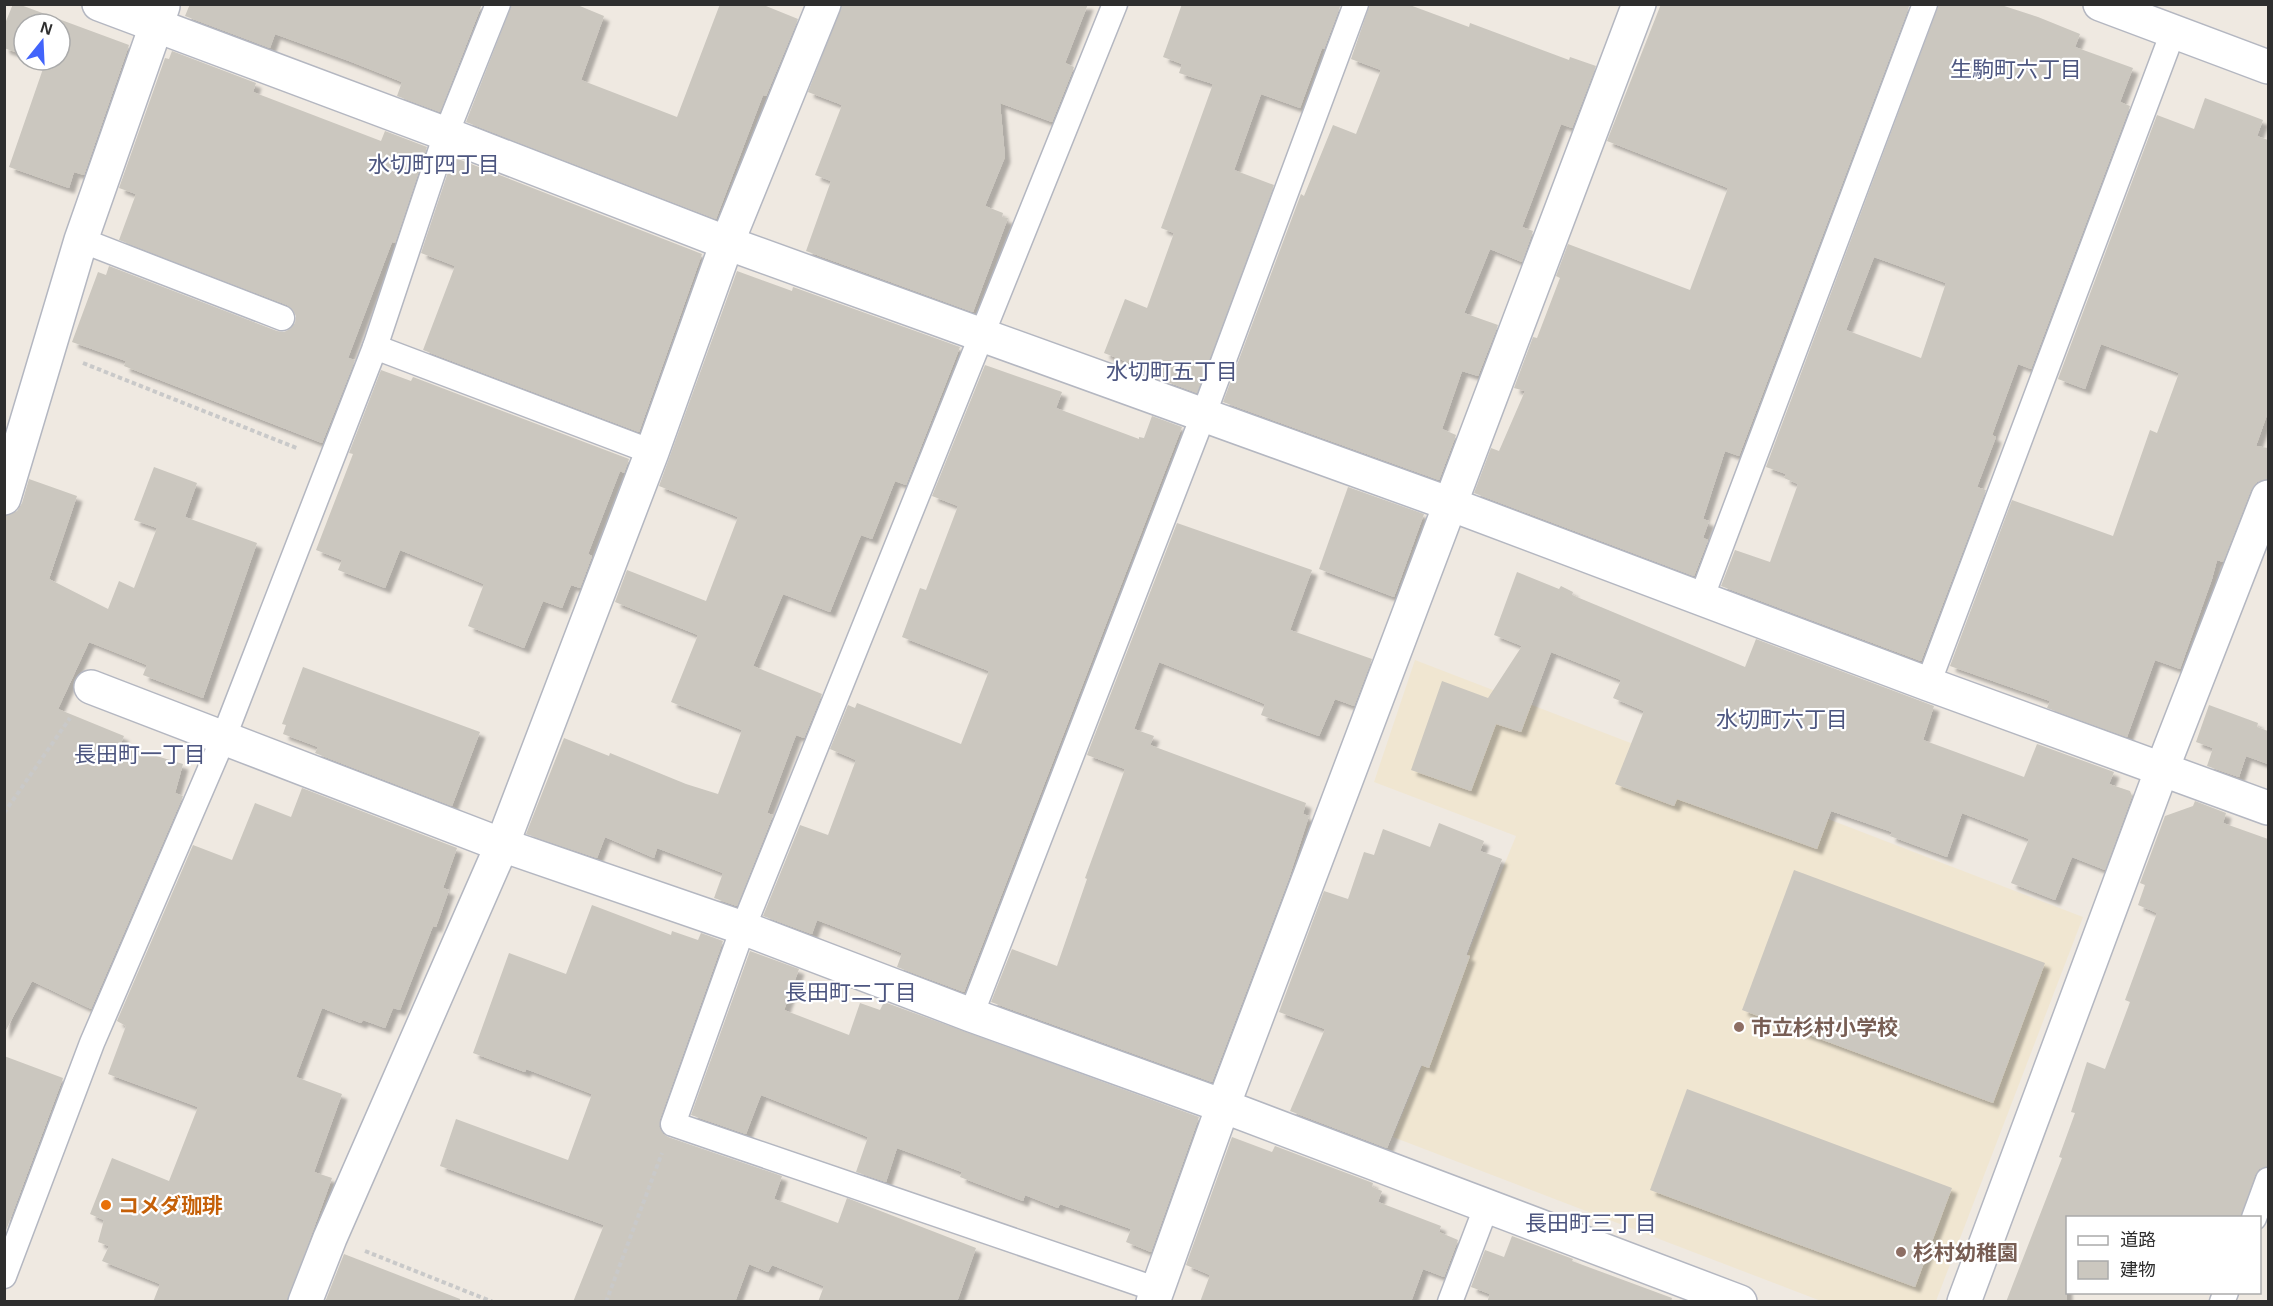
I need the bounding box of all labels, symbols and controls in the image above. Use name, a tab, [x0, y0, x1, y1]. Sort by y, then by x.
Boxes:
north arrow	[12, 12, 72, 72]
text: N	[38, 18, 55, 38]
district label: 生駒町六丁目	[1950, 57, 2082, 82]
district label: 水切町四丁目	[368, 152, 500, 177]
district label: 水切町五丁目	[1106, 359, 1238, 384]
district label: 水切町六丁目	[1716, 707, 1848, 732]
district label: 長田町一丁目	[74, 742, 206, 767]
district label: 長田町二丁目	[785, 980, 917, 1005]
place label: 市立杉村小学校	[1751, 1016, 1898, 1039]
marker: 市立杉村小学校	[1732, 1020, 1746, 1034]
place label: コメダ珈琲	[118, 1194, 223, 1217]
marker: コメダ珈琲	[99, 1198, 113, 1212]
district label: 長田町三丁目	[1525, 1211, 1657, 1236]
legend	[2066, 1216, 2261, 1294]
text: 道路	[2120, 1230, 2156, 1250]
place label: 杉村幼稚園	[1913, 1241, 2018, 1264]
marker: 杉村幼稚園	[1894, 1245, 1908, 1259]
text: 建物	[2120, 1260, 2156, 1280]

